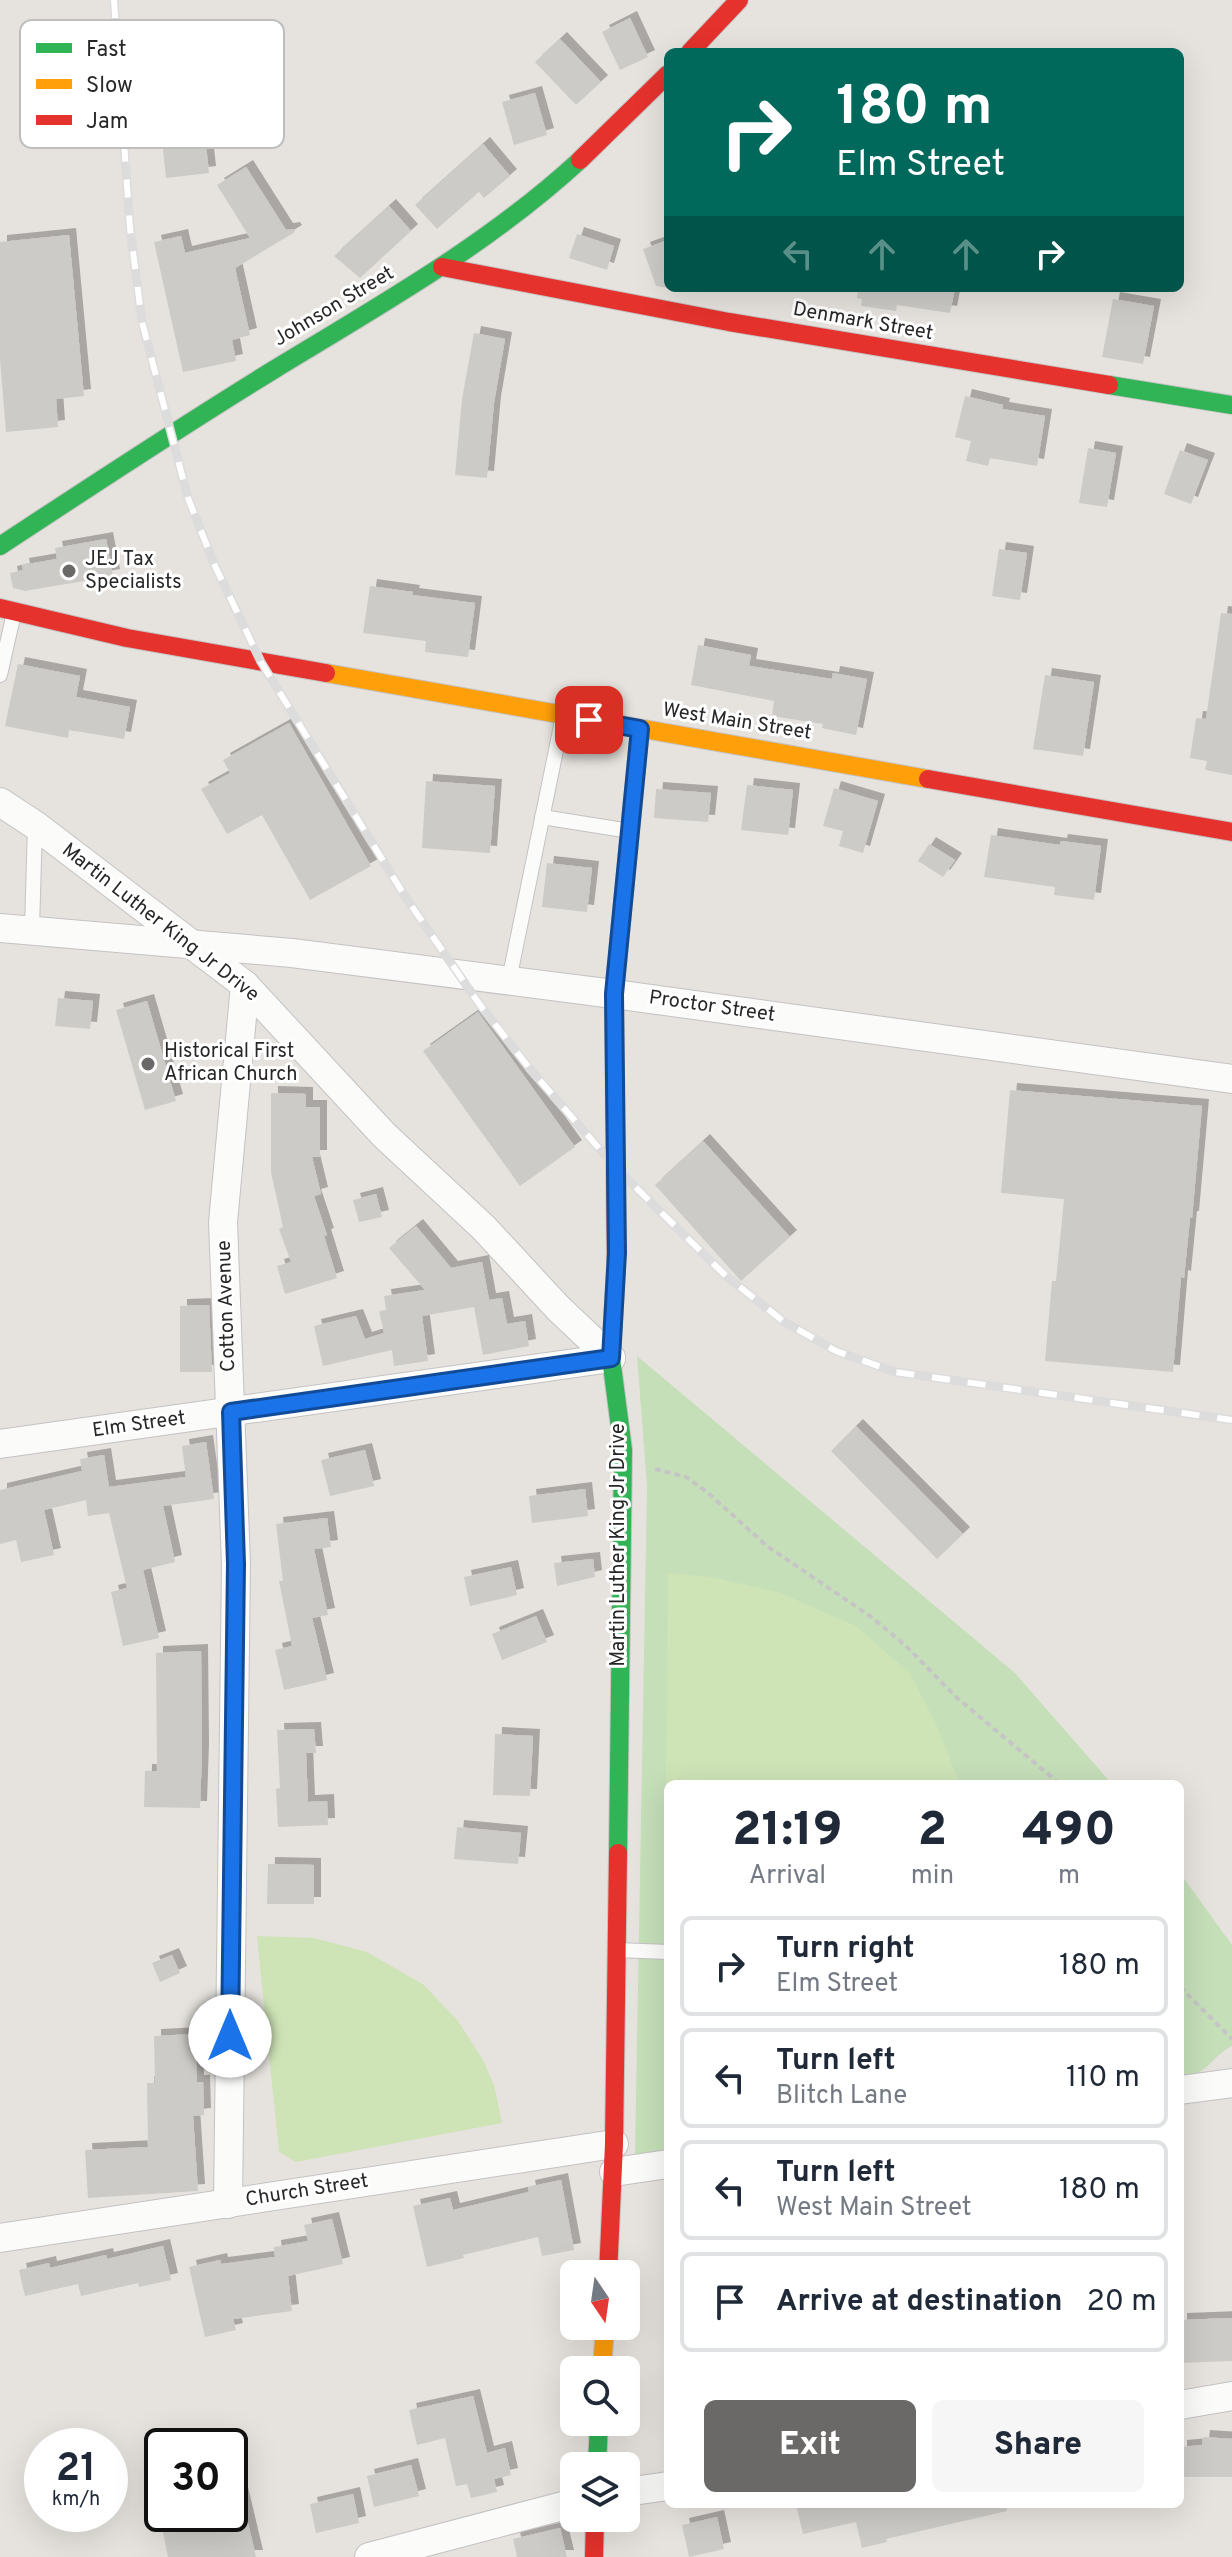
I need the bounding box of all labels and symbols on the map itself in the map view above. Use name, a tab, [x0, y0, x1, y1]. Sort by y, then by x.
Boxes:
legend	[20, 20, 284, 148]
text: Fast	[86, 37, 127, 64]
text: Slow	[86, 73, 133, 100]
text: Jam	[86, 109, 129, 136]
street label: Johnson Street	[269, 261, 399, 353]
street label: Denmark Street	[791, 297, 935, 347]
place label: JEJ Tax Specialists	[85, 547, 182, 596]
marker: JEJ Tax Specialists	[60, 562, 78, 580]
pin	[555, 686, 623, 754]
street label: West Main Street	[661, 697, 813, 747]
street label: Martin Luther King Jr Drive	[56, 838, 264, 1008]
street label: Proctor Street	[647, 985, 777, 1029]
place label: Historical First African Church	[164, 1039, 297, 1088]
marker: Historical First African Church	[139, 1055, 157, 1073]
street label: Cotton Avenue	[212, 1240, 242, 1372]
street label: Elm Street	[91, 1406, 187, 1444]
street label: Martin Luther King Jr Drive	[606, 1423, 632, 1667]
position arrow	[188, 1994, 272, 2078]
street label: Church Street	[244, 2168, 370, 2214]
north arrow	[560, 2260, 640, 2340]
speed limit sign: 30	[144, 2428, 248, 2532]

